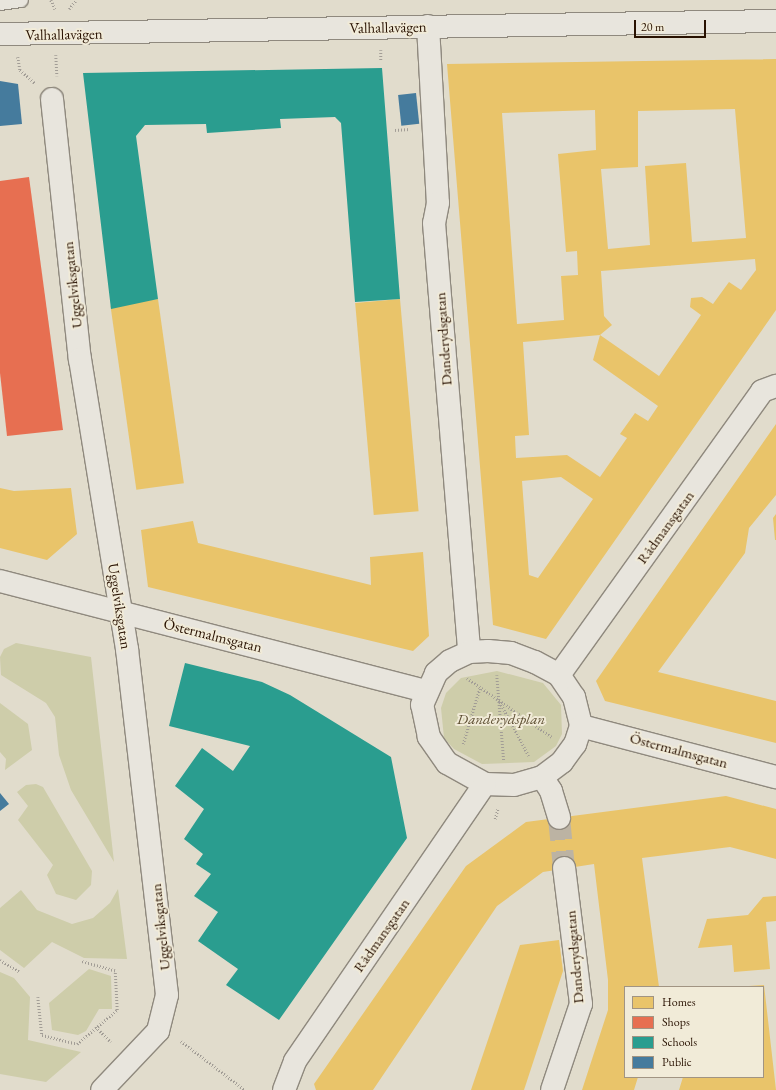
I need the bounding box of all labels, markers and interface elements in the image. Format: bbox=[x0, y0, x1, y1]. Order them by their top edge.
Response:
scale bar bbox=[636, 12, 708, 38]
street label: Valhallavägen bbox=[349, 17, 427, 37]
text: 20 m bbox=[641, 19, 664, 35]
street label: Valhallavägen bbox=[25, 24, 103, 44]
street label: Uggelviksgatan bbox=[59, 241, 85, 329]
street label: Danderydsgatan bbox=[431, 292, 455, 386]
street label: Rådmansgatan bbox=[632, 487, 698, 567]
street label: Uggelviksgatan bbox=[104, 562, 136, 650]
street label: Östermalmsgatan bbox=[162, 614, 264, 656]
park label: Danderydsplan bbox=[457, 710, 545, 728]
street label: Östermalmsgatan bbox=[628, 728, 730, 772]
street label: Uggelviksgatan bbox=[147, 883, 173, 971]
street label: Rådmansgatan bbox=[349, 895, 413, 975]
street label: Danderydsgatan bbox=[561, 910, 587, 1004]
legend bbox=[624, 986, 764, 1078]
text: Homes bbox=[662, 994, 696, 1010]
text: Shops bbox=[662, 1014, 690, 1030]
text: Schools bbox=[662, 1034, 697, 1050]
text: Public bbox=[662, 1054, 692, 1070]

